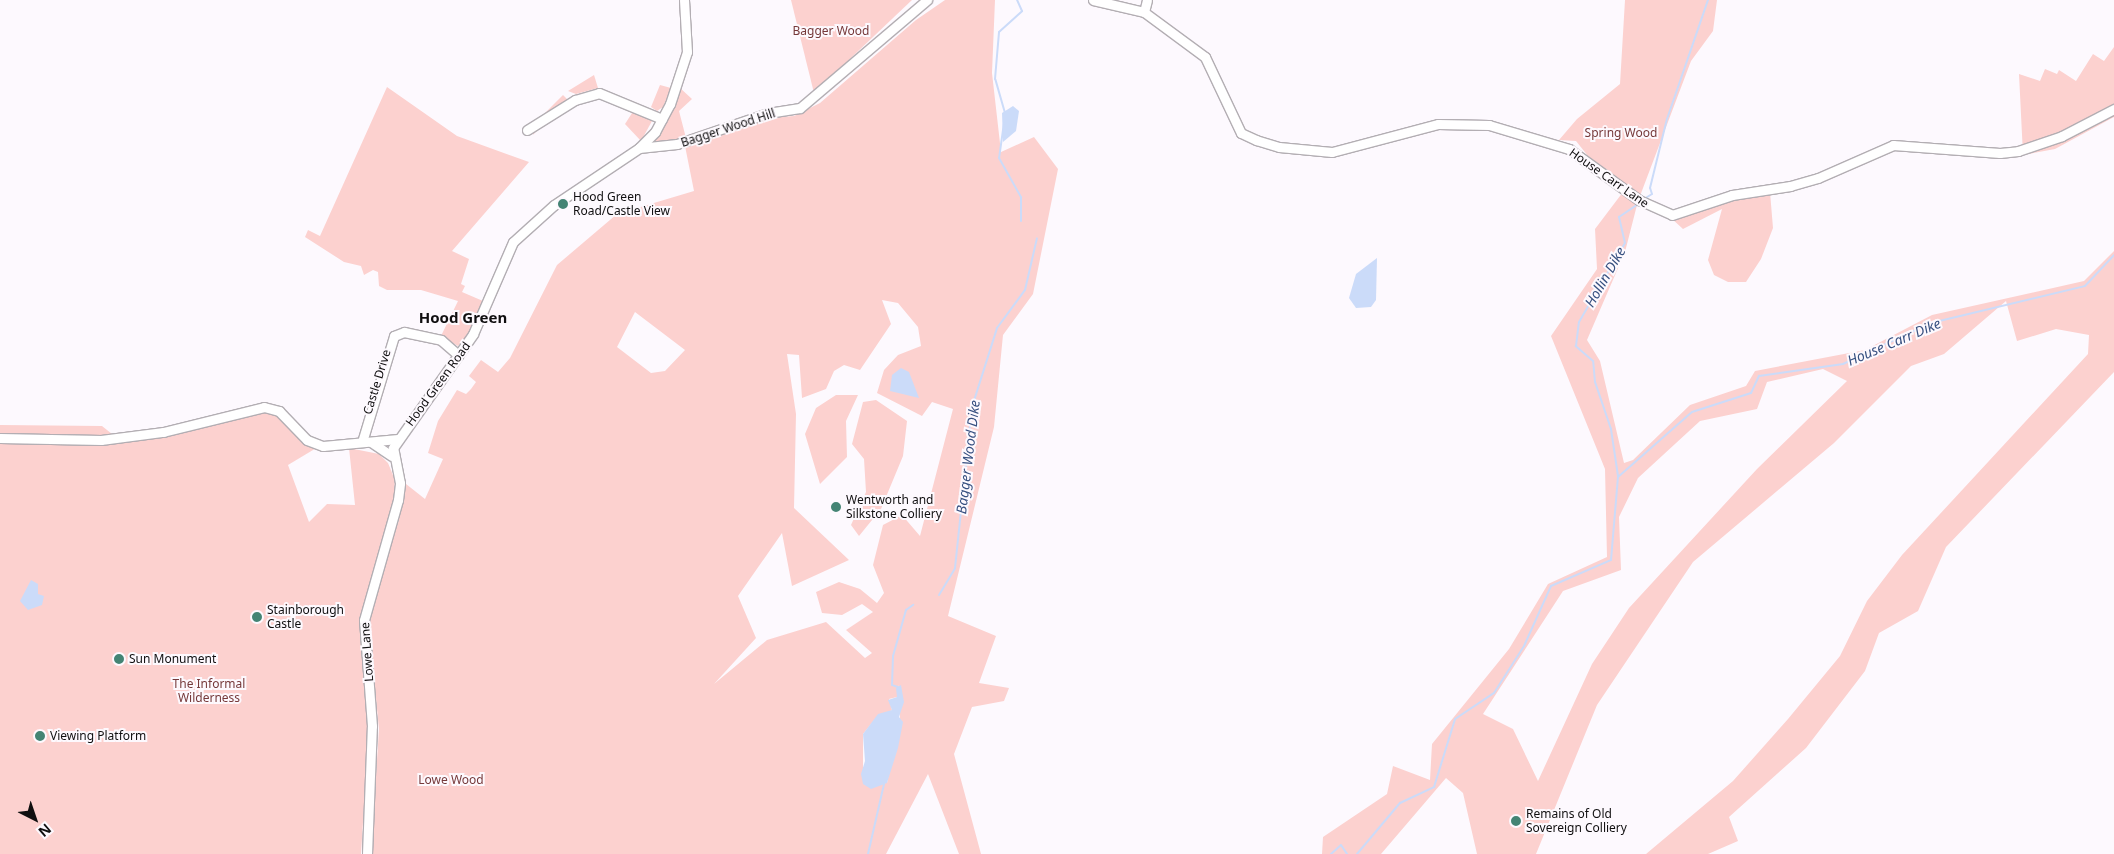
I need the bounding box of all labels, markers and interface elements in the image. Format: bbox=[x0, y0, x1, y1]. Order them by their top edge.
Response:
park label: Bagger Wood bbox=[793, 24, 869, 38]
street label: Bagger Wood Hill bbox=[679, 106, 777, 150]
park label: Spring Wood bbox=[1585, 126, 1657, 140]
street label: House Carr Lane bbox=[1566, 145, 1652, 211]
place label: Hood Green Road/Castle View bbox=[573, 190, 670, 218]
marker: Hood Green Road/Castle View bbox=[557, 198, 569, 210]
water label: Hollin Dike bbox=[1581, 244, 1629, 310]
district label: Hood Green bbox=[419, 309, 507, 327]
water label: House Carr Dike bbox=[1845, 315, 1943, 369]
street label: Hood Green Road bbox=[403, 339, 473, 429]
street label: Castle Drive bbox=[360, 348, 394, 416]
water label: Bagger Wood Dike bbox=[953, 399, 983, 515]
place label: Wentworth and Silkstone Colliery bbox=[846, 493, 942, 521]
marker: Wentworth and Silkstone Colliery bbox=[830, 501, 842, 513]
place label: Stainborough Castle bbox=[267, 603, 344, 631]
marker: Stainborough Castle bbox=[251, 611, 263, 623]
street label: Lowe Lane bbox=[358, 622, 376, 682]
place label: Sun Monument bbox=[129, 652, 216, 666]
marker: Sun Monument bbox=[113, 653, 125, 665]
park label: The Informal Wilderness bbox=[173, 677, 245, 705]
place label: Viewing Platform bbox=[50, 729, 146, 743]
marker: Viewing Platform bbox=[34, 730, 46, 742]
park label: Lowe Wood bbox=[418, 773, 484, 787]
north arrow bbox=[10, 794, 60, 844]
place label: Remains of Old Sovereign Colliery bbox=[1526, 807, 1627, 835]
marker: Remains of Old Sovereign Colliery bbox=[1510, 815, 1522, 827]
text: N bbox=[35, 820, 56, 842]

